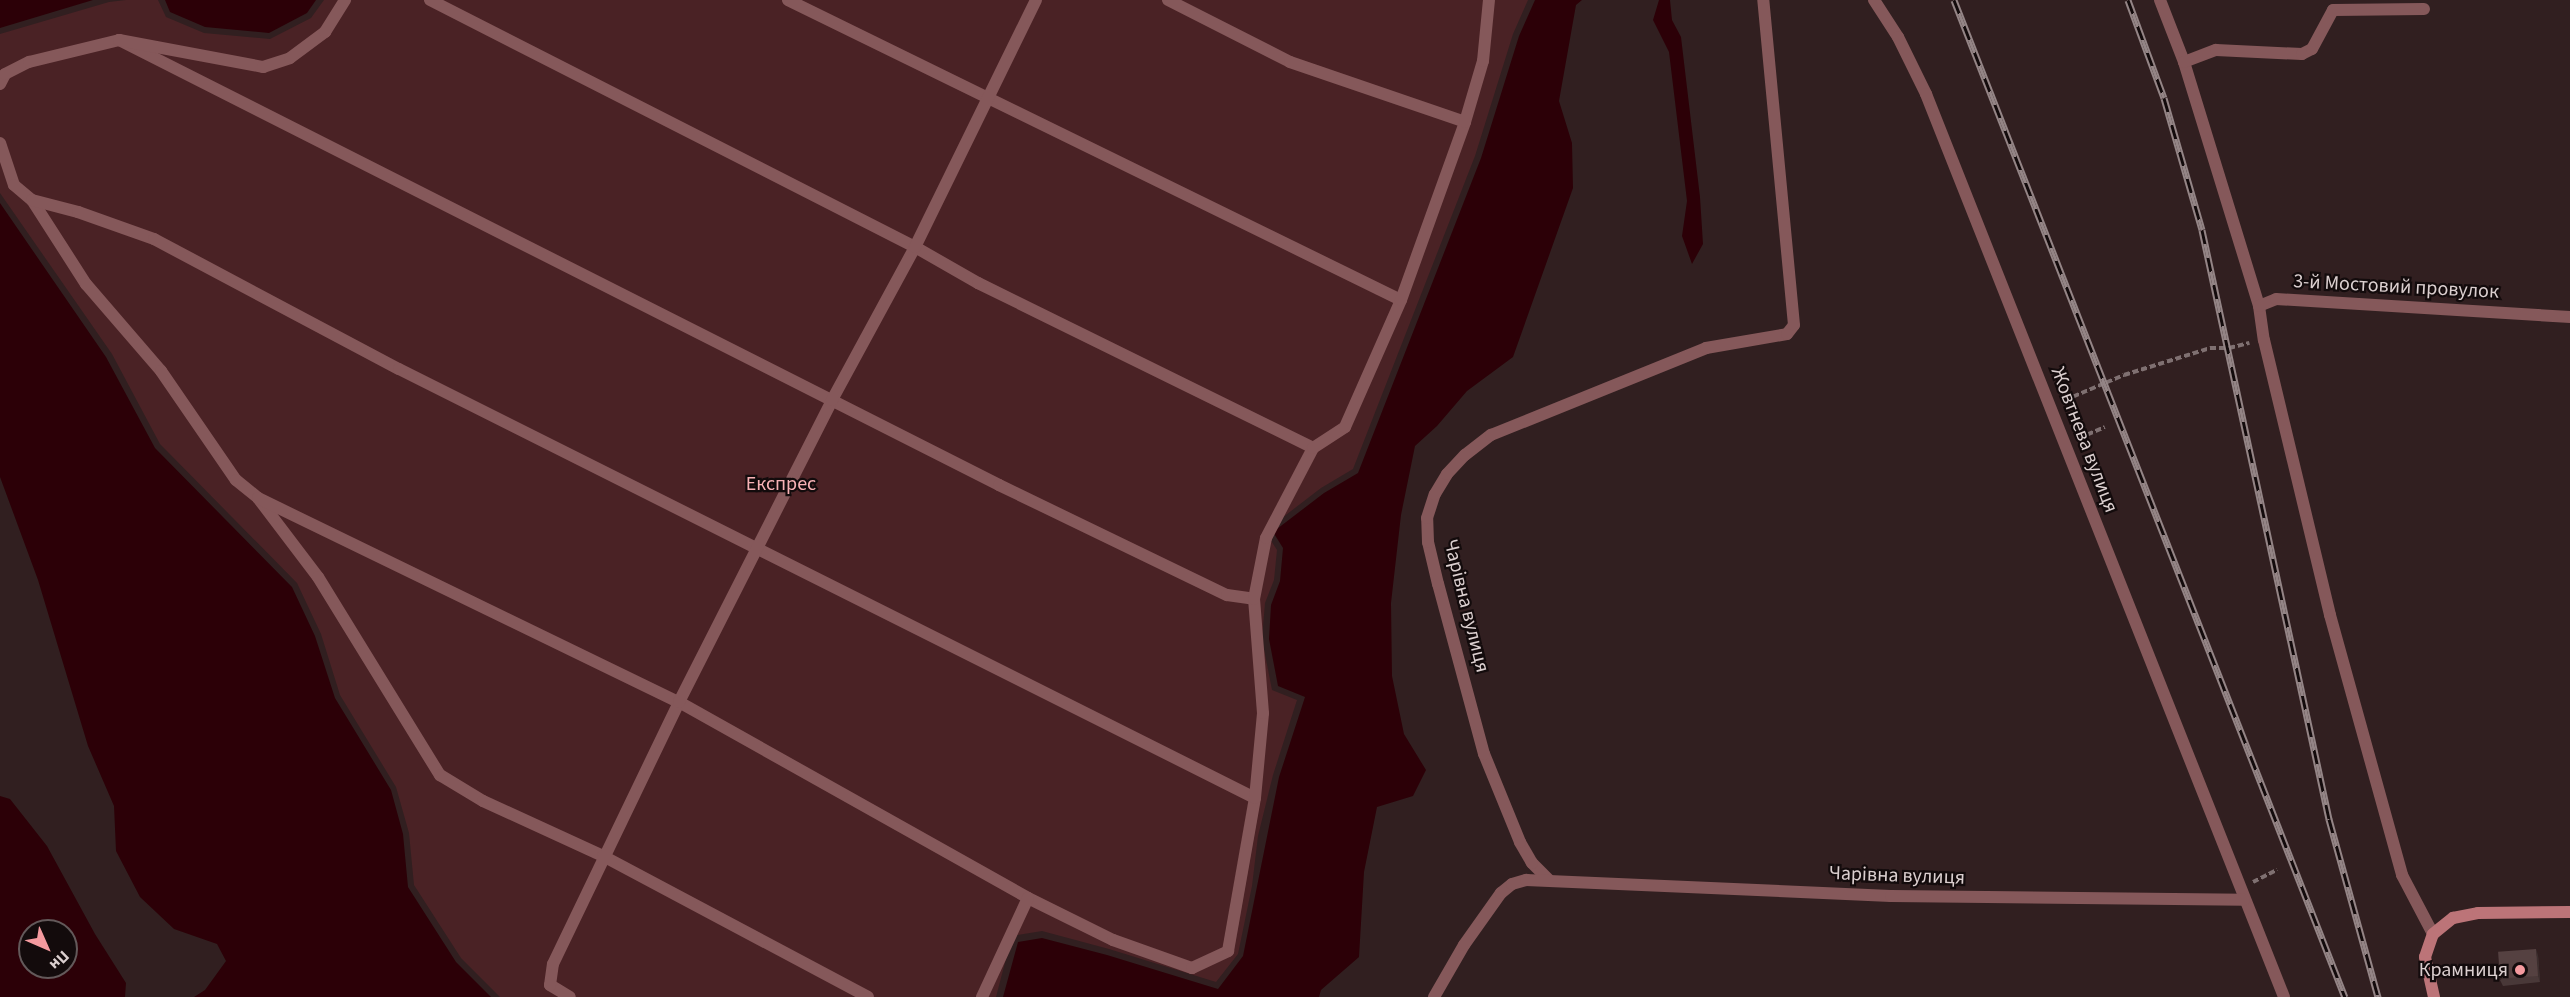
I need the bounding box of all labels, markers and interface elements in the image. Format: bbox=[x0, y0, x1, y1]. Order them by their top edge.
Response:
street label: 3-й Мостовий провулок bbox=[2293, 270, 2499, 304]
street label: Жовтнева вулиця bbox=[2045, 364, 2123, 516]
park label: Експрес bbox=[746, 472, 816, 496]
street label: Чарівна вулиця bbox=[1438, 537, 1494, 675]
street label: Чарівна вулиця bbox=[1829, 862, 1965, 890]
north arrow bbox=[18, 919, 78, 979]
text: Пн bbox=[44, 945, 74, 975]
place label: Крамниця bbox=[2419, 958, 2508, 982]
marker: Крамниця bbox=[2513, 963, 2527, 977]

